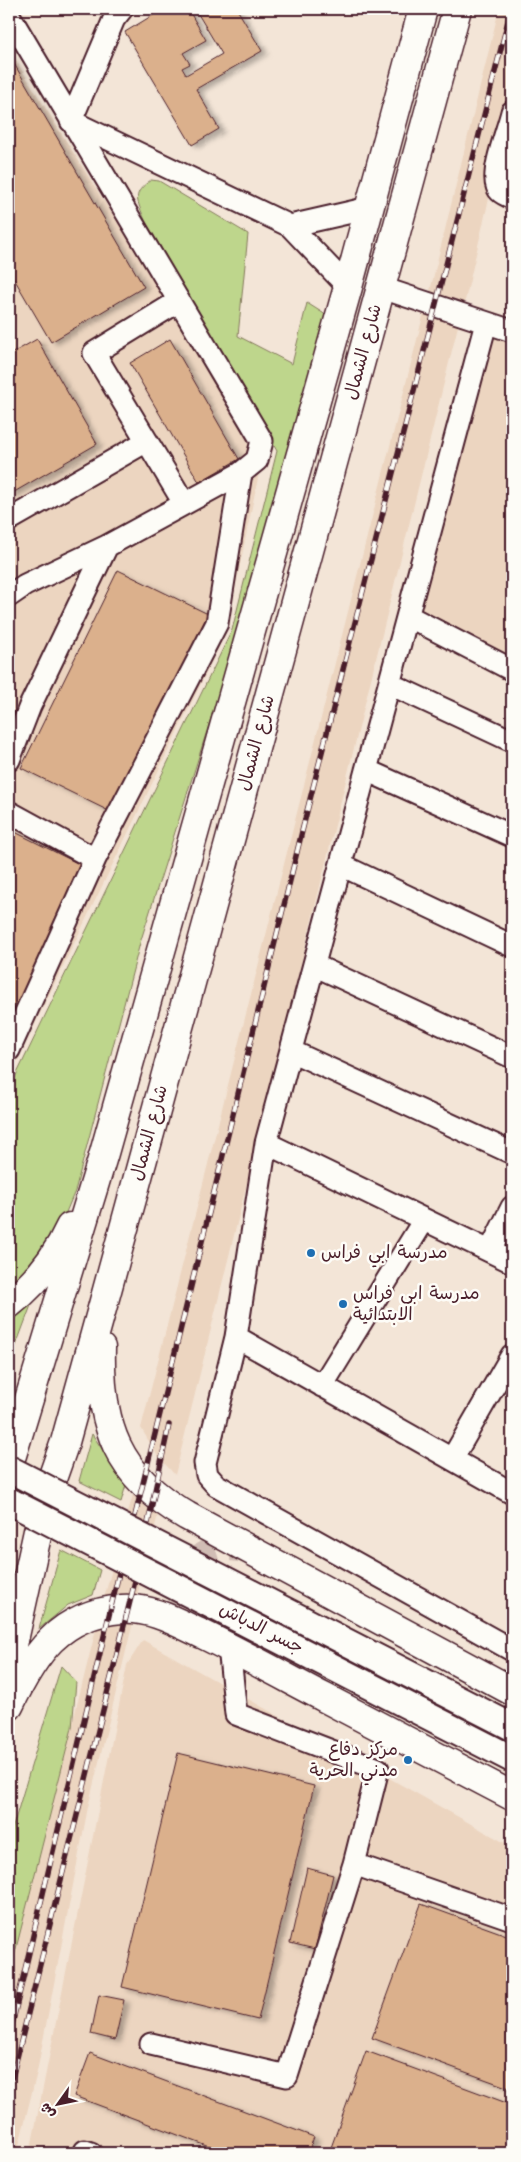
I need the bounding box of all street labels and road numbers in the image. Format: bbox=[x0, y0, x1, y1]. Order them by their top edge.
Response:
street label: شارع الشمال bbox=[337, 301, 391, 403]
street label: شارع الشمال bbox=[230, 692, 284, 794]
street label: شارع الشمال bbox=[123, 1082, 177, 1184]
street label: جسر الدباش bbox=[214, 1595, 308, 1663]

